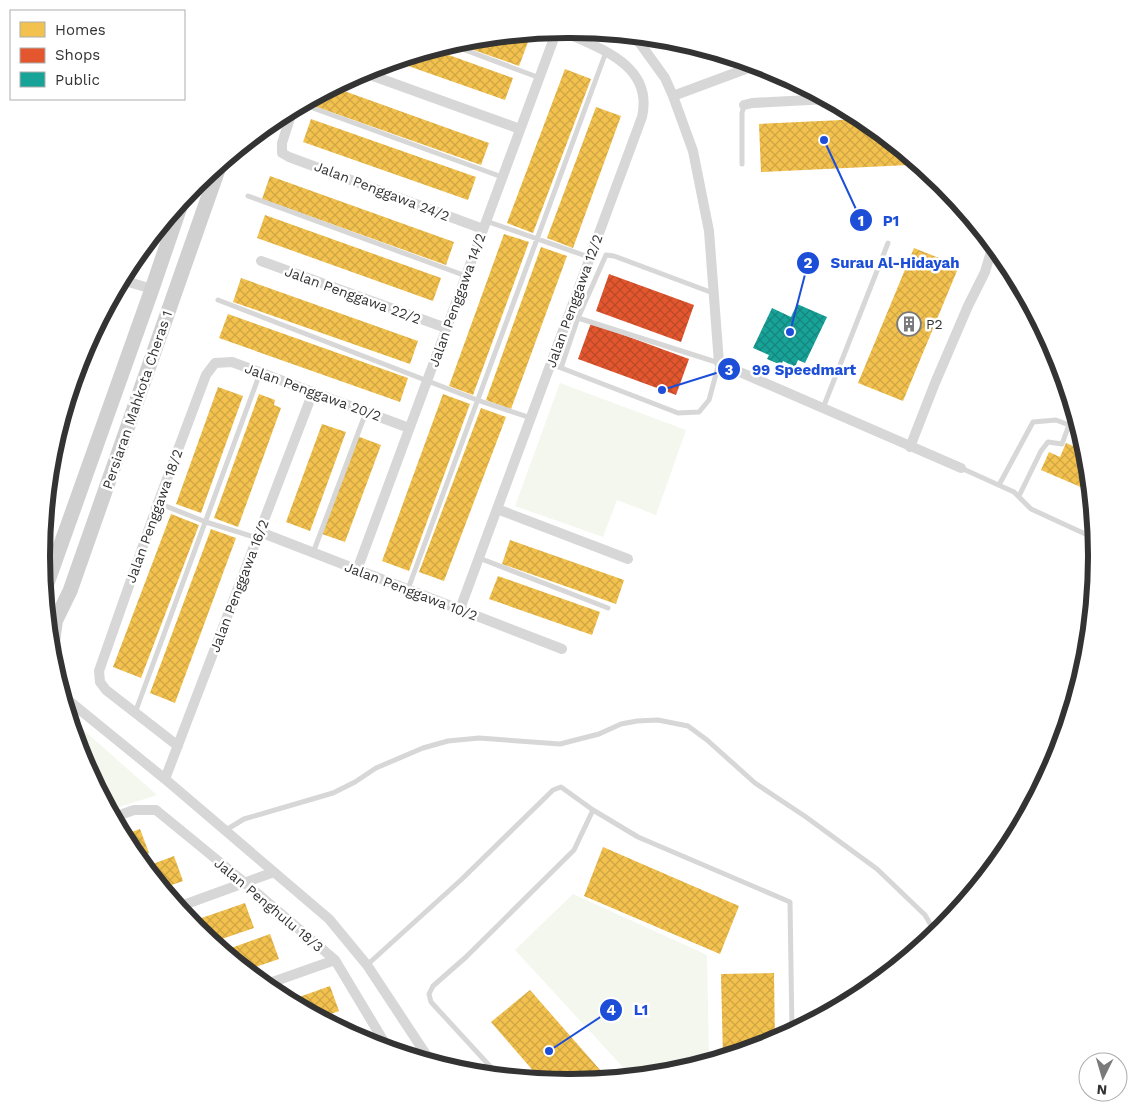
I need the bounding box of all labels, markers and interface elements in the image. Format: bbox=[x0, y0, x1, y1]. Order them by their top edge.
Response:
legend bbox=[10, 10, 185, 100]
text: Homes bbox=[55, 21, 106, 39]
text: Shops bbox=[55, 46, 100, 64]
text: Public bbox=[55, 71, 100, 89]
street label: Jalan Penggawa 24/2 bbox=[312, 158, 452, 224]
callout: P1 bbox=[848, 205, 910, 235]
text: 1 bbox=[858, 212, 864, 230]
text: P1 bbox=[883, 212, 899, 230]
street label: Jalan Penggawa 14/2 bbox=[425, 231, 489, 369]
street label: Jalan Penggawa 12/2 bbox=[542, 232, 606, 370]
callout: Surau Al-Hidayah bbox=[795, 248, 970, 278]
text: 2 bbox=[804, 254, 813, 272]
text: Surau Al-Hidayah bbox=[831, 254, 959, 272]
street label: Jalan Penggawa 22/2 bbox=[283, 263, 423, 327]
street label: Persiaran Mahkota Cheras 1 bbox=[99, 309, 175, 491]
building icon: P2 bbox=[896, 311, 922, 337]
place label: P2 bbox=[926, 316, 943, 332]
callout: 99 Speedmart bbox=[717, 354, 866, 384]
street label: Jalan Penggawa 20/2 bbox=[243, 360, 383, 424]
text: 3 bbox=[725, 361, 734, 379]
text: 99 Speedmart bbox=[752, 361, 857, 379]
street label: Jalan Penggawa 18/2 bbox=[122, 447, 186, 585]
street label: Jalan Penggawa 16/2 bbox=[206, 517, 272, 655]
street label: Jalan Penggawa 10/2 bbox=[342, 558, 480, 624]
street label: Jalan Penghulu 18/3 bbox=[211, 855, 327, 955]
callout: L1 bbox=[599, 995, 658, 1025]
text: 4 bbox=[606, 1001, 616, 1019]
text: L1 bbox=[634, 1001, 648, 1019]
north arrow bbox=[1078, 1052, 1128, 1102]
text: N bbox=[1096, 1082, 1108, 1098]

